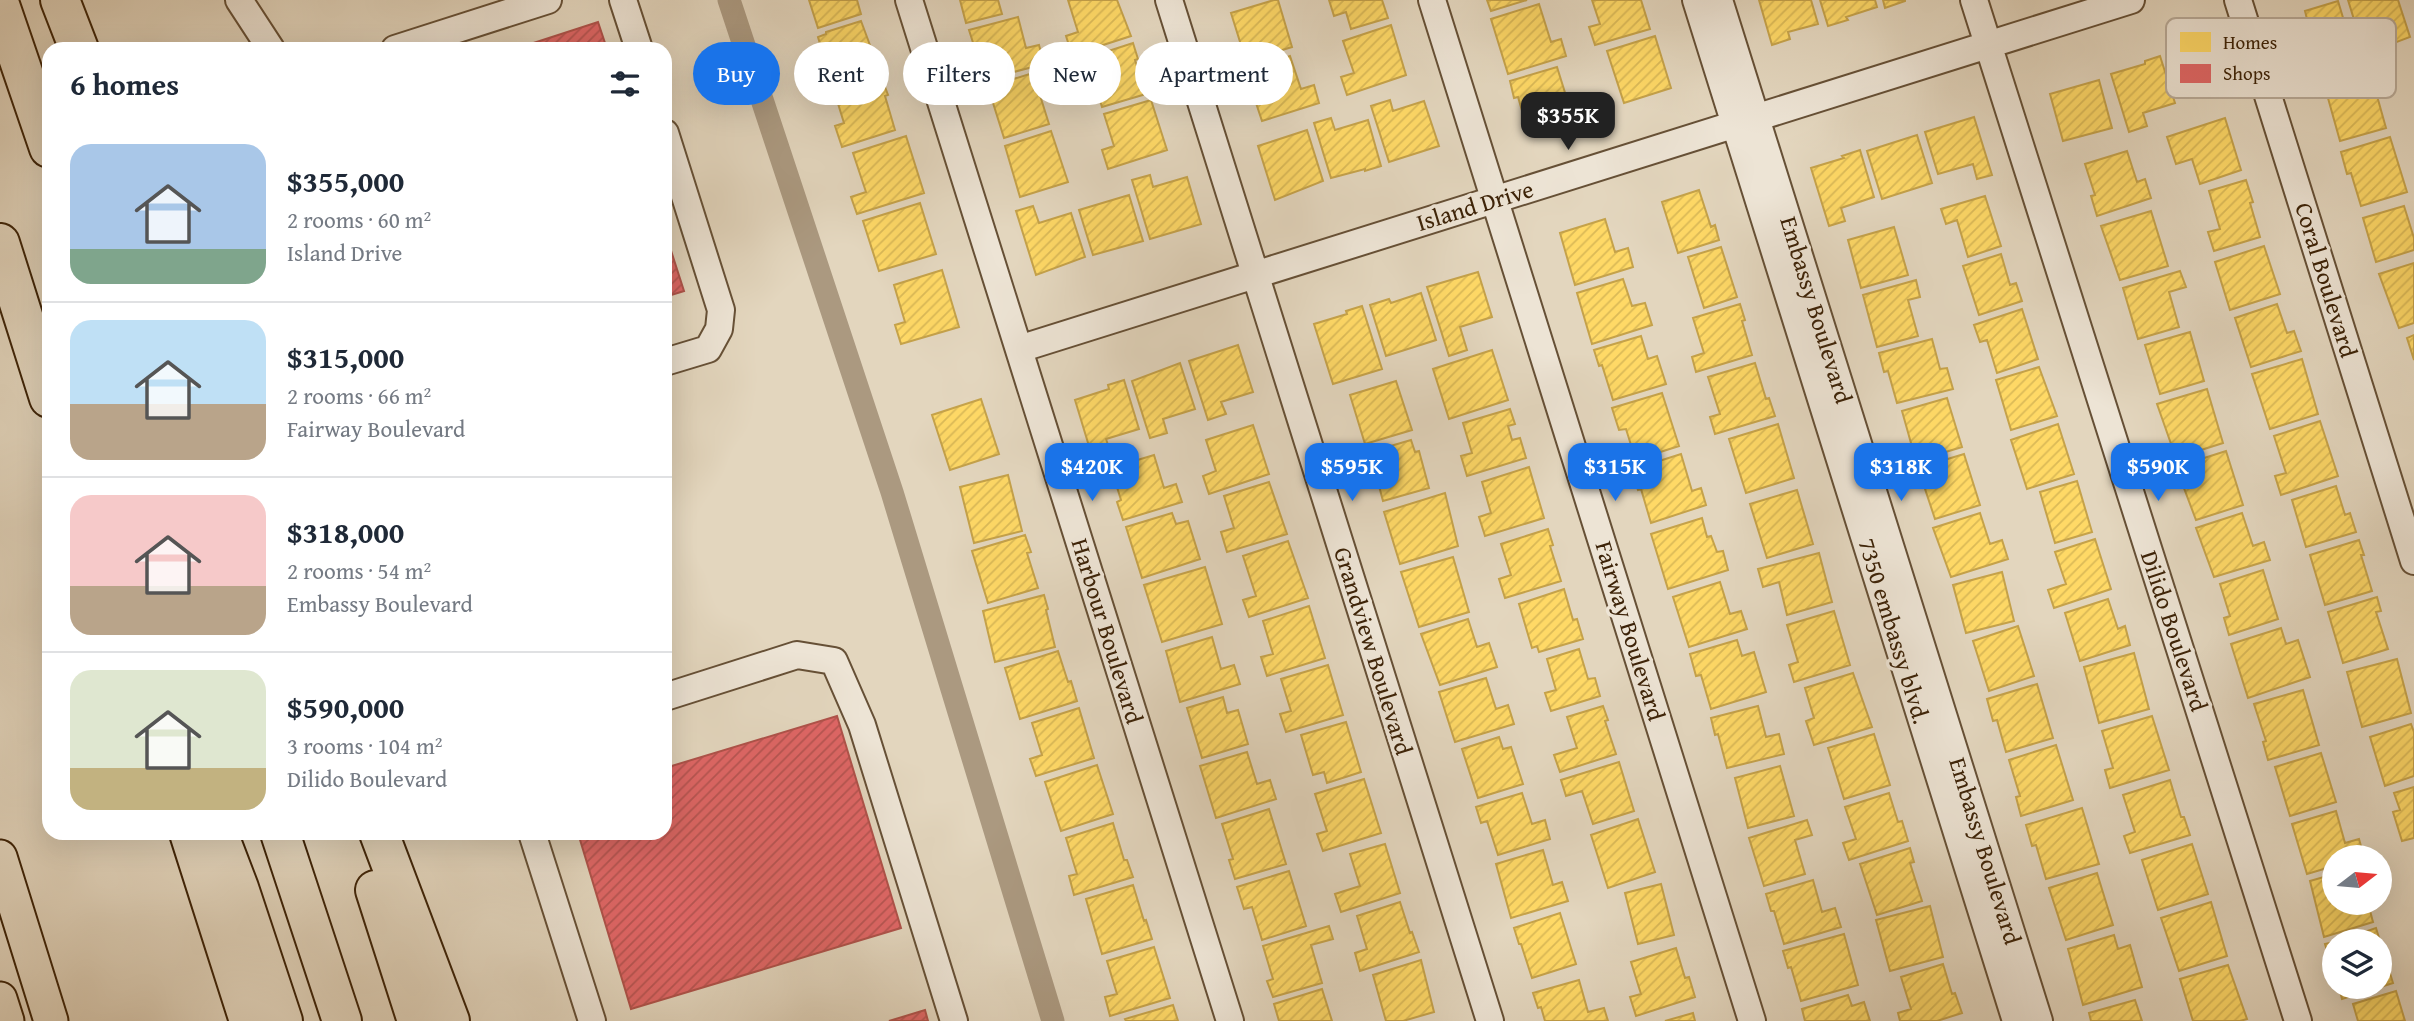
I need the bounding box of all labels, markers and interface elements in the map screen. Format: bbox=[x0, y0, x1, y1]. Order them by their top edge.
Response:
legend bbox=[2166, 18, 2396, 98]
text: Homes bbox=[2223, 28, 2277, 56]
chip: Buy bbox=[693, 42, 780, 105]
chip: Rent bbox=[794, 42, 889, 105]
chip: Filters bbox=[903, 42, 1015, 105]
chip: New bbox=[1029, 42, 1121, 105]
chip: Apartment bbox=[1135, 42, 1293, 105]
text: Shops bbox=[2223, 59, 2270, 87]
text: 6 homes bbox=[70, 62, 179, 106]
icon: filters bbox=[606, 65, 644, 103]
pin: $355K bbox=[1519, 92, 1617, 152]
text: $355K bbox=[1537, 98, 1599, 131]
text: $355,000 bbox=[287, 159, 404, 203]
street label: Island Drive bbox=[1412, 171, 1538, 240]
icon: home bbox=[126, 172, 210, 256]
street label: Coral Boulevard bbox=[2286, 198, 2367, 362]
text: 2 rooms · 60 m² bbox=[287, 203, 431, 236]
street label: Embassy Boulevard bbox=[1771, 212, 1862, 408]
text: Island Drive bbox=[287, 236, 402, 269]
text: $315,000 bbox=[287, 335, 404, 379]
icon: home bbox=[126, 348, 210, 432]
text: 2 rooms · 66 m² bbox=[287, 379, 431, 412]
text: Fairway Boulevard bbox=[287, 412, 465, 445]
pin: $420K bbox=[1043, 444, 1141, 503]
pin: $595K bbox=[1303, 444, 1401, 503]
pin: $315K bbox=[1566, 444, 1664, 503]
pin: $318K bbox=[1852, 444, 1950, 503]
pin: $590K bbox=[2109, 444, 2207, 503]
text: $420K bbox=[1061, 449, 1123, 482]
text: $595K bbox=[1321, 449, 1383, 482]
text: $315K bbox=[1584, 449, 1646, 482]
text: $318K bbox=[1870, 449, 1932, 482]
text: $590K bbox=[2127, 449, 2189, 482]
text: $318,000 bbox=[287, 510, 404, 554]
icon: home bbox=[126, 523, 210, 607]
street label: Harbour Boulevard bbox=[1063, 534, 1152, 728]
street label: 7350 embassy blvd. bbox=[1850, 534, 1939, 728]
street label: Fairway Boulevard bbox=[1587, 537, 1674, 725]
street label: Grandview Boulevard bbox=[1325, 543, 1422, 759]
street label: Dilido Boulevard bbox=[2132, 546, 2217, 716]
text: 2 rooms · 54 m² bbox=[287, 554, 431, 587]
text: Embassy Boulevard bbox=[287, 587, 473, 620]
text: $590,000 bbox=[287, 685, 404, 729]
icon: home bbox=[126, 698, 210, 782]
text: 3 rooms · 104 m² bbox=[287, 729, 442, 762]
street label: Embassy Boulevard bbox=[1940, 753, 2031, 949]
text: Dilido Boulevard bbox=[287, 762, 447, 795]
north arrow bbox=[2322, 845, 2392, 915]
map controls bbox=[2322, 845, 2392, 999]
button: layers bbox=[2322, 929, 2392, 999]

